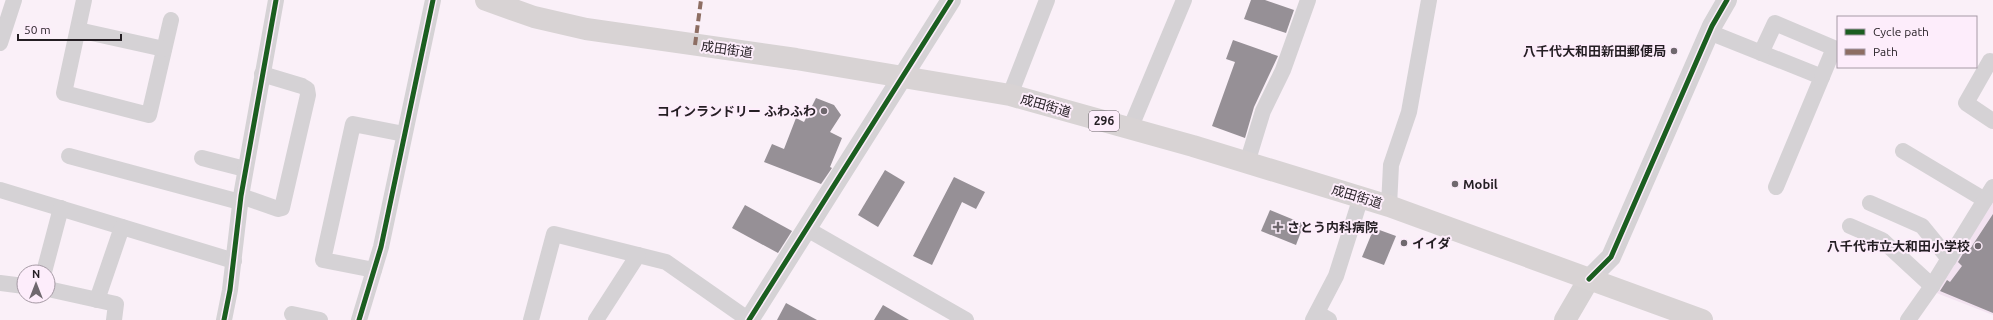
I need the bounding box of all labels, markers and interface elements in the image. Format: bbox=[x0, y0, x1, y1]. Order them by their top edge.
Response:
scale bar bbox=[18, 16, 121, 42]
legend bbox=[1837, 16, 1977, 68]
text: 50 m bbox=[24, 23, 51, 36]
text: Cycle path bbox=[1873, 25, 1929, 38]
street label: 成田街道 bbox=[700, 38, 754, 60]
place label: 八千代大和田新田郵便局 bbox=[1523, 44, 1666, 58]
text: Path bbox=[1873, 45, 1898, 58]
marker: 八千代大和田新田郵便局 bbox=[1669, 46, 1679, 56]
street label: 成田街道 bbox=[1019, 91, 1073, 119]
place label: コインランドリー ふわふわ bbox=[657, 104, 816, 118]
marker: コインランドリー ふわふわ bbox=[819, 106, 829, 116]
road number: 296 bbox=[1089, 111, 1119, 131]
place label: Mobil bbox=[1463, 177, 1498, 191]
marker: Mobil bbox=[1450, 179, 1460, 189]
street label: 成田街道 bbox=[1330, 182, 1384, 210]
place label: さとう内科病院 bbox=[1287, 220, 1378, 234]
marker: さとう内科病院 bbox=[1272, 221, 1284, 233]
place label: イイダ bbox=[1412, 236, 1450, 250]
marker: イイダ bbox=[1399, 238, 1409, 248]
place label: 八千代市立大和田小学校 bbox=[1827, 239, 1970, 253]
marker: 八千代市立大和田小学校 bbox=[1973, 241, 1983, 251]
north arrow bbox=[16, 264, 56, 304]
text: N bbox=[32, 268, 40, 280]

